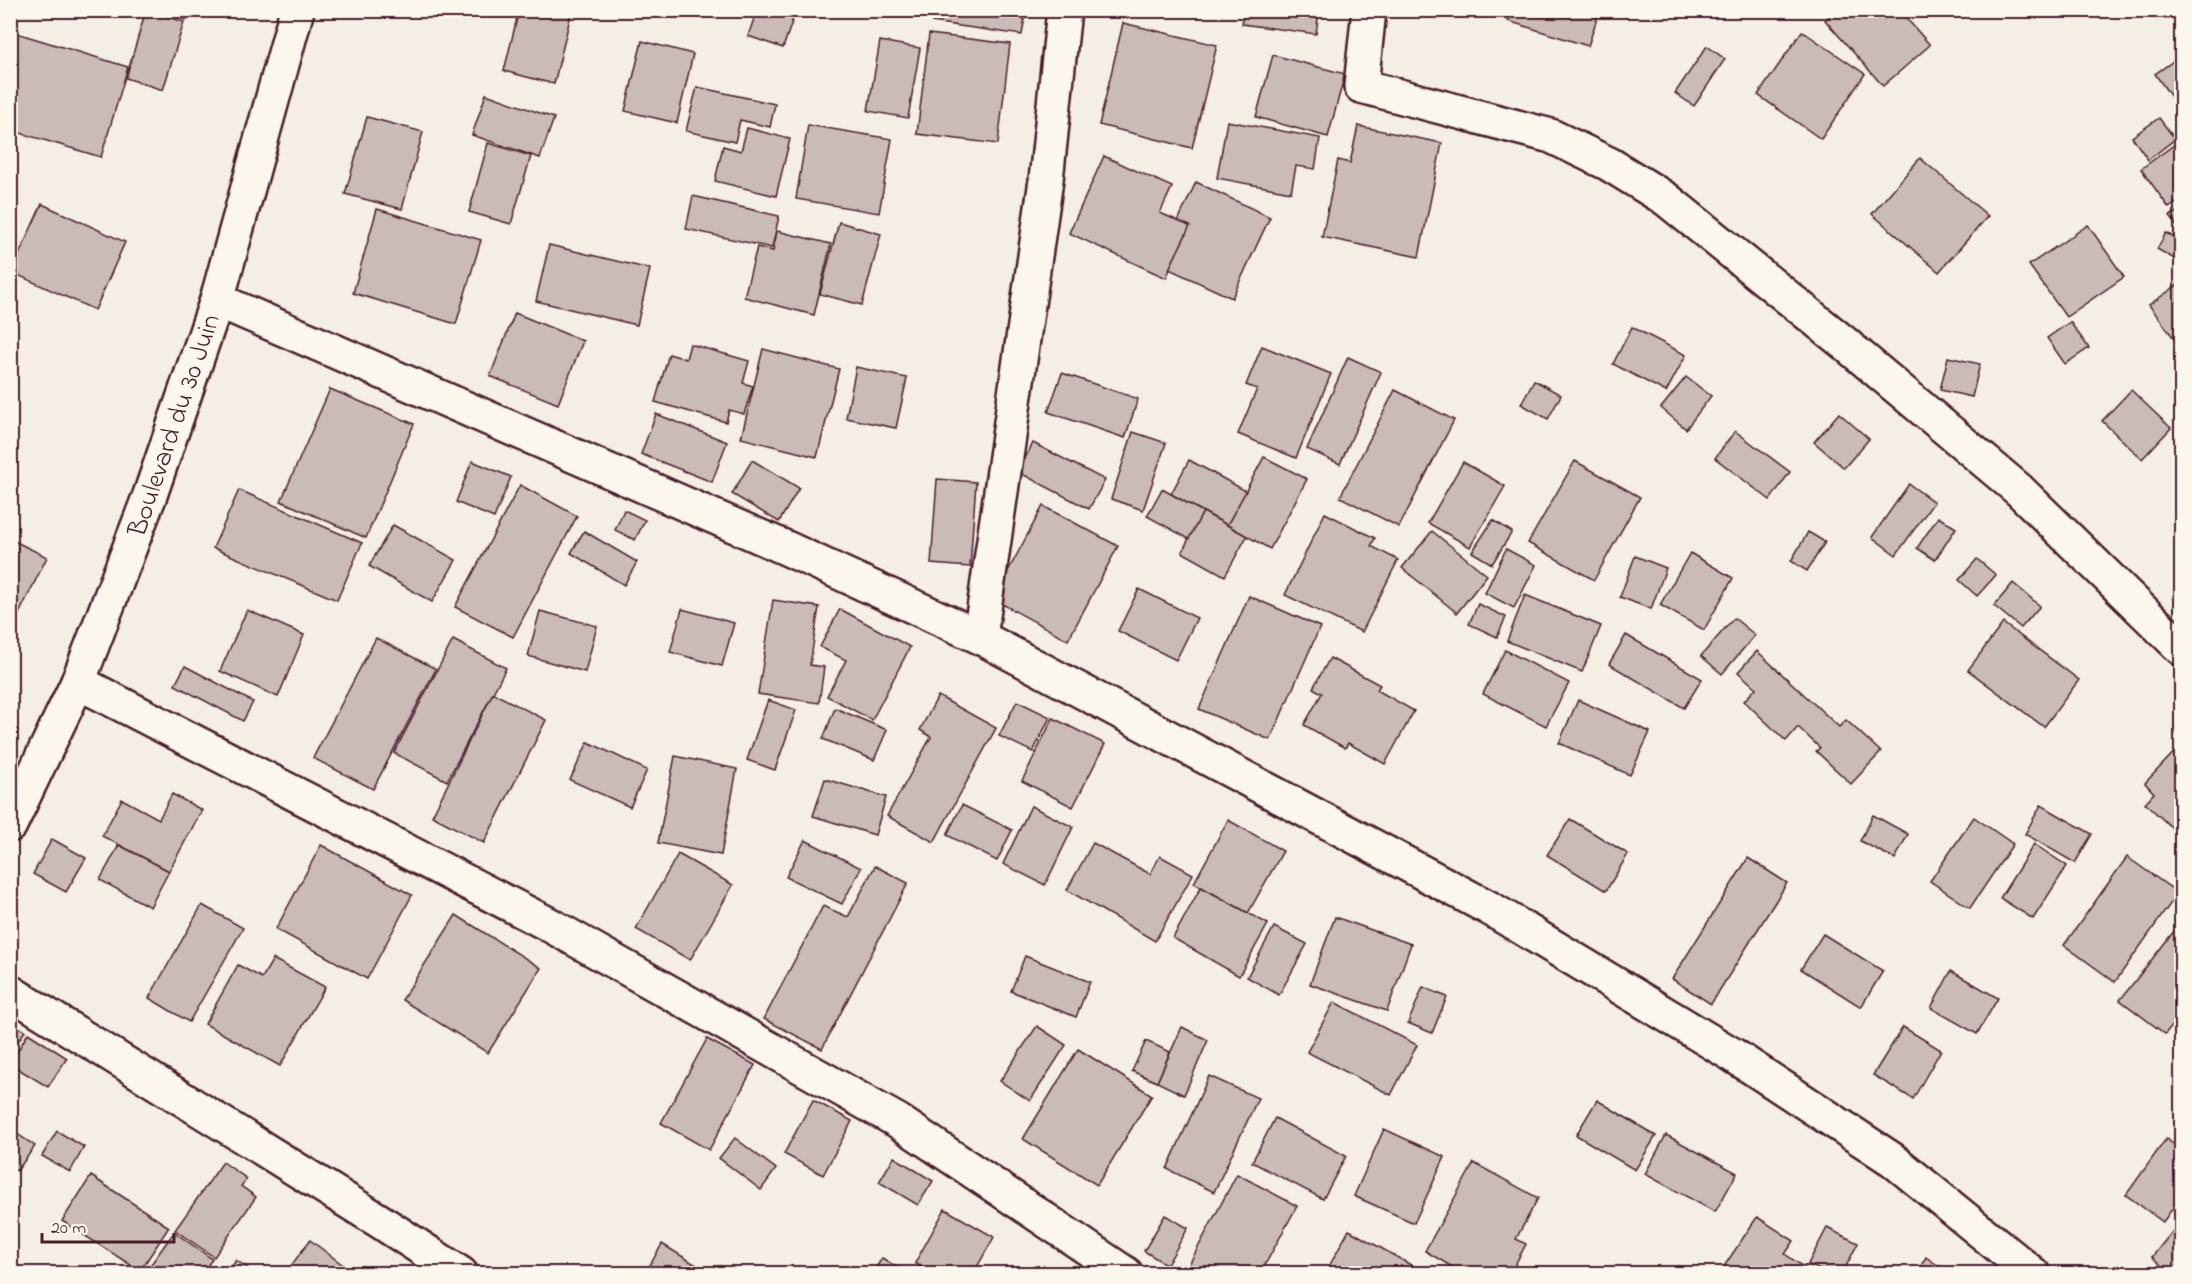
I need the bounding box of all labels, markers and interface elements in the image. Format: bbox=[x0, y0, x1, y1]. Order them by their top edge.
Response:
street label: Boulevard du 30 Juin bbox=[119, 309, 232, 543]
scale bar bbox=[42, 1206, 174, 1244]
text: 20 m bbox=[51, 1216, 86, 1242]

